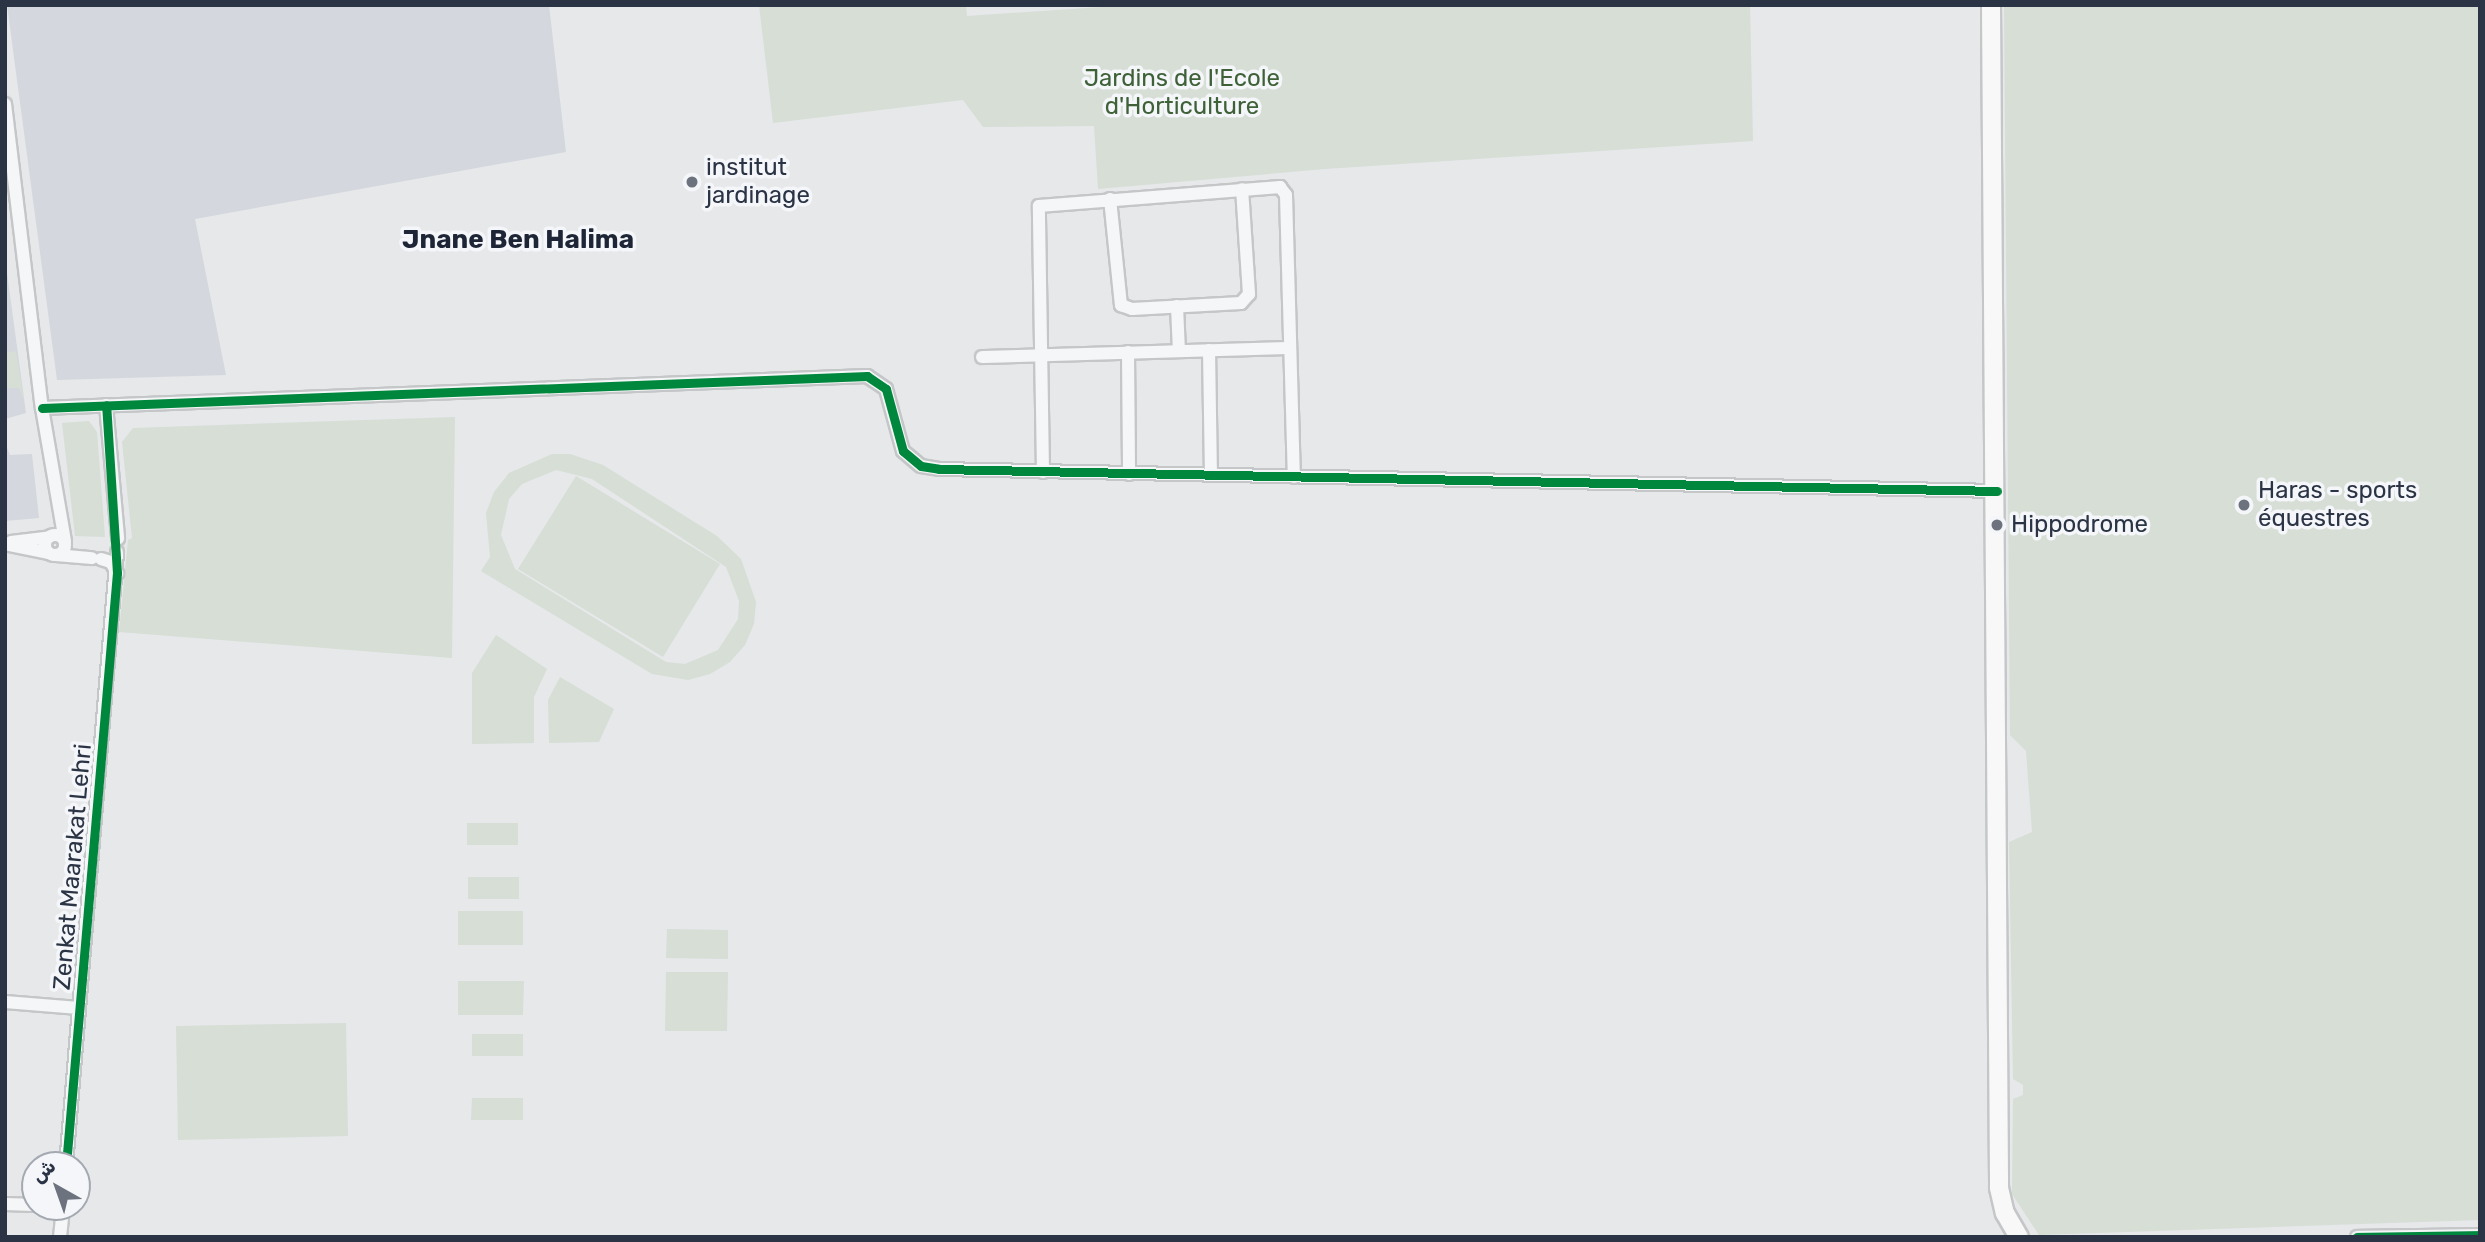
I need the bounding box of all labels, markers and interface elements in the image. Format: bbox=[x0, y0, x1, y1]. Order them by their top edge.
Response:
park label: Jardins de I'Ecole d'Horticulture bbox=[1084, 65, 1280, 121]
place label: institut jardinage bbox=[706, 154, 810, 210]
marker: institut jardinage bbox=[684, 174, 700, 190]
district label: Jnane Ben Halima bbox=[402, 224, 634, 256]
place label: Haras - sports équestres bbox=[2258, 477, 2417, 533]
marker: Haras - sports équestres bbox=[2236, 497, 2252, 513]
place label: Hippodrome bbox=[2011, 511, 2148, 539]
marker: Hippodrome bbox=[1989, 517, 2005, 533]
street label: Zenkat Maarakat Lehri bbox=[48, 743, 98, 991]
north arrow bbox=[21, 1151, 91, 1221]
text: ش bbox=[27, 1155, 60, 1188]

